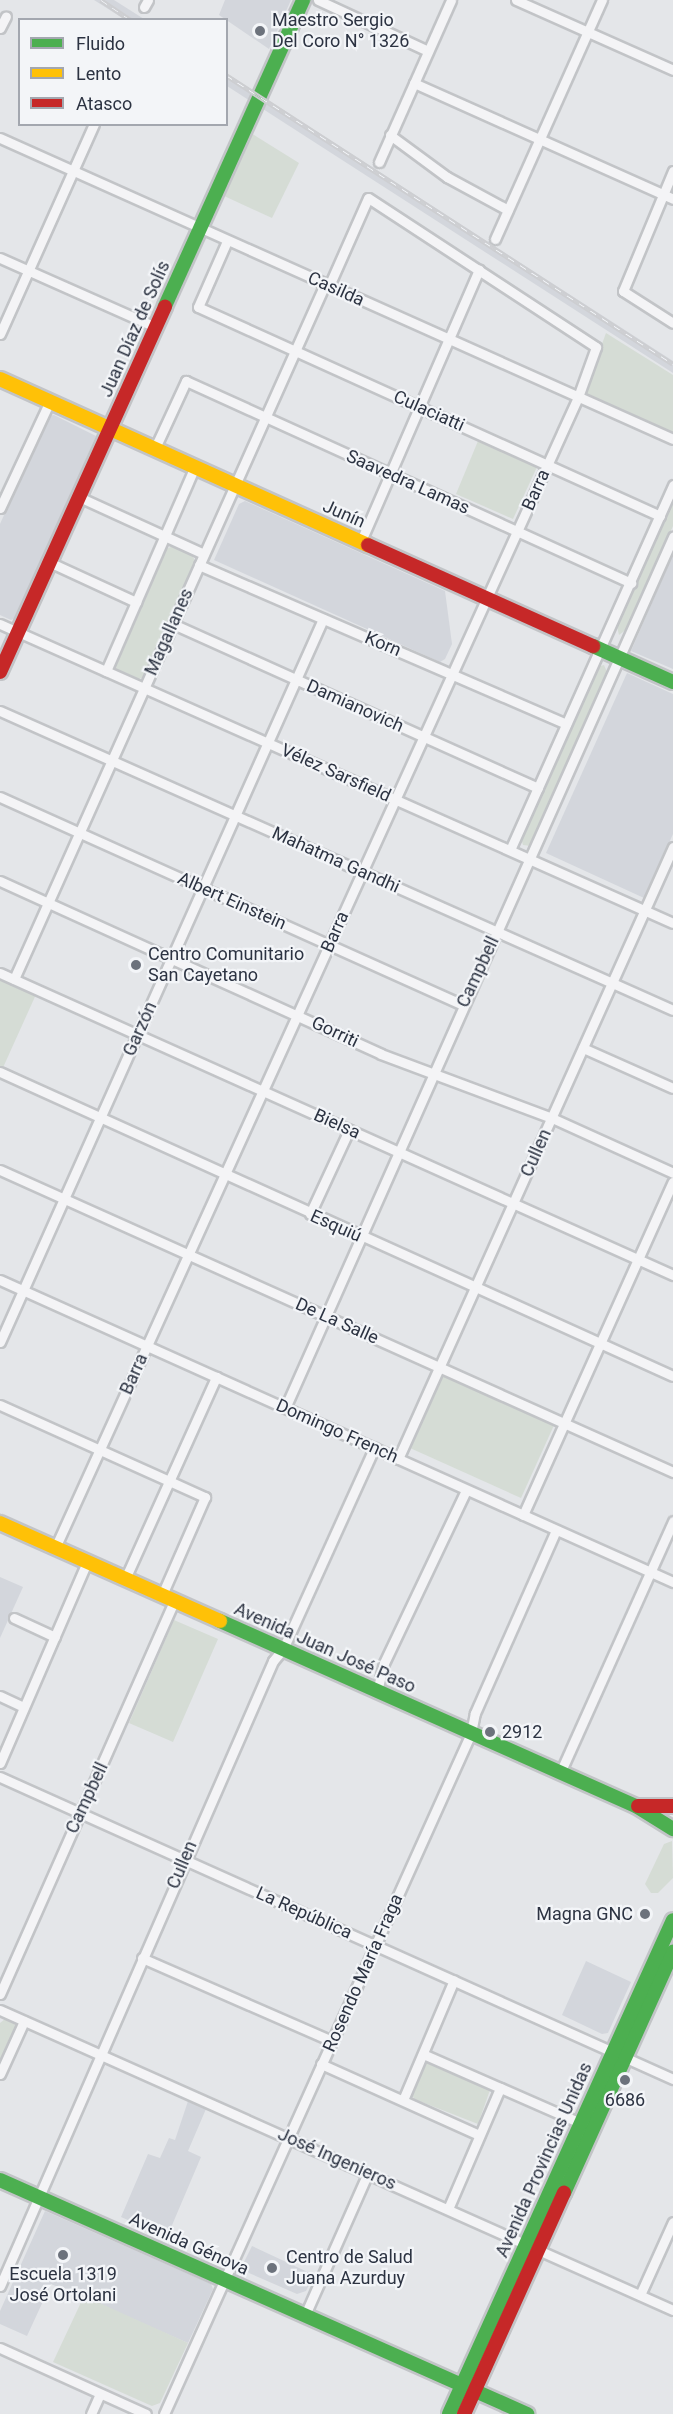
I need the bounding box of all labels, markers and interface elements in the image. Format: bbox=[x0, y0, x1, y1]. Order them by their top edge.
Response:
place label: Maestro Sergio Del Coro N° 1326 bbox=[272, 10, 409, 52]
legend bbox=[18, 18, 228, 126]
marker: Maestro Sergio Del Coro N° 1326 bbox=[253, 24, 267, 38]
text: Fluido bbox=[76, 33, 125, 54]
text: Lento bbox=[76, 63, 121, 84]
text: Atasco bbox=[76, 93, 132, 114]
street label: Juan Díaz de Solís bbox=[95, 258, 175, 400]
street label: Casilda bbox=[304, 267, 368, 311]
street label: Culaciatti bbox=[390, 386, 468, 436]
street label: Saavedra Lamas bbox=[343, 445, 473, 519]
street label: Barra bbox=[517, 466, 555, 514]
street label: Junín bbox=[319, 495, 369, 533]
street label: Magallanes bbox=[140, 585, 198, 679]
street label: Korn bbox=[362, 627, 404, 661]
street label: Damianovich bbox=[303, 675, 407, 737]
street label: Vélez Sarsfield bbox=[278, 739, 394, 807]
street label: Mahatma Gandhi bbox=[269, 822, 403, 898]
street label: Albert Einstein bbox=[175, 867, 289, 935]
street label: Barra bbox=[316, 908, 354, 956]
street label: Campbell bbox=[452, 933, 504, 1011]
place label: Centro Comunitario San Cayetano bbox=[148, 944, 304, 986]
marker: Centro Comunitario San Cayetano bbox=[129, 958, 143, 972]
street label: Garzón bbox=[119, 999, 161, 1059]
street label: Gorriti bbox=[308, 1012, 362, 1052]
street label: Bielsa bbox=[310, 1104, 364, 1144]
street label: Cullen bbox=[516, 1126, 556, 1180]
street label: Esquiú bbox=[307, 1205, 365, 1247]
street label: De La Salle bbox=[292, 1293, 382, 1349]
street label: Barra bbox=[115, 1350, 153, 1398]
street label: Domingo French bbox=[273, 1394, 401, 1468]
street label: Avenida Juan José Paso bbox=[231, 1598, 419, 1698]
place label: 2912 bbox=[502, 1721, 542, 1743]
marker: 2912 bbox=[483, 1725, 497, 1739]
street label: Campbell bbox=[61, 1759, 113, 1837]
street label: Cullen bbox=[162, 1838, 202, 1892]
street label: La República bbox=[253, 1882, 355, 1944]
street label: Rosendo María Fraga bbox=[318, 1891, 408, 2055]
place label: Magna GNC bbox=[536, 1903, 633, 1925]
marker: Magna GNC bbox=[638, 1907, 652, 1921]
street label: Avenida Provincias Unidas bbox=[491, 2059, 597, 2261]
marker: 6686 bbox=[618, 2073, 632, 2087]
place label: 6686 bbox=[605, 2089, 645, 2111]
street label: José Ingenieros bbox=[274, 2123, 400, 2195]
street label: Avenida Génova bbox=[126, 2208, 252, 2280]
place label: Centro de Salud Juana Azurduy bbox=[286, 2247, 413, 2290]
marker: Escuela 1319 José Ortolani bbox=[56, 2248, 70, 2262]
marker: Centro de Salud Juana Azurduy bbox=[263, 2259, 281, 2277]
place label: Escuela 1319 José Ortolani bbox=[9, 2264, 117, 2306]

